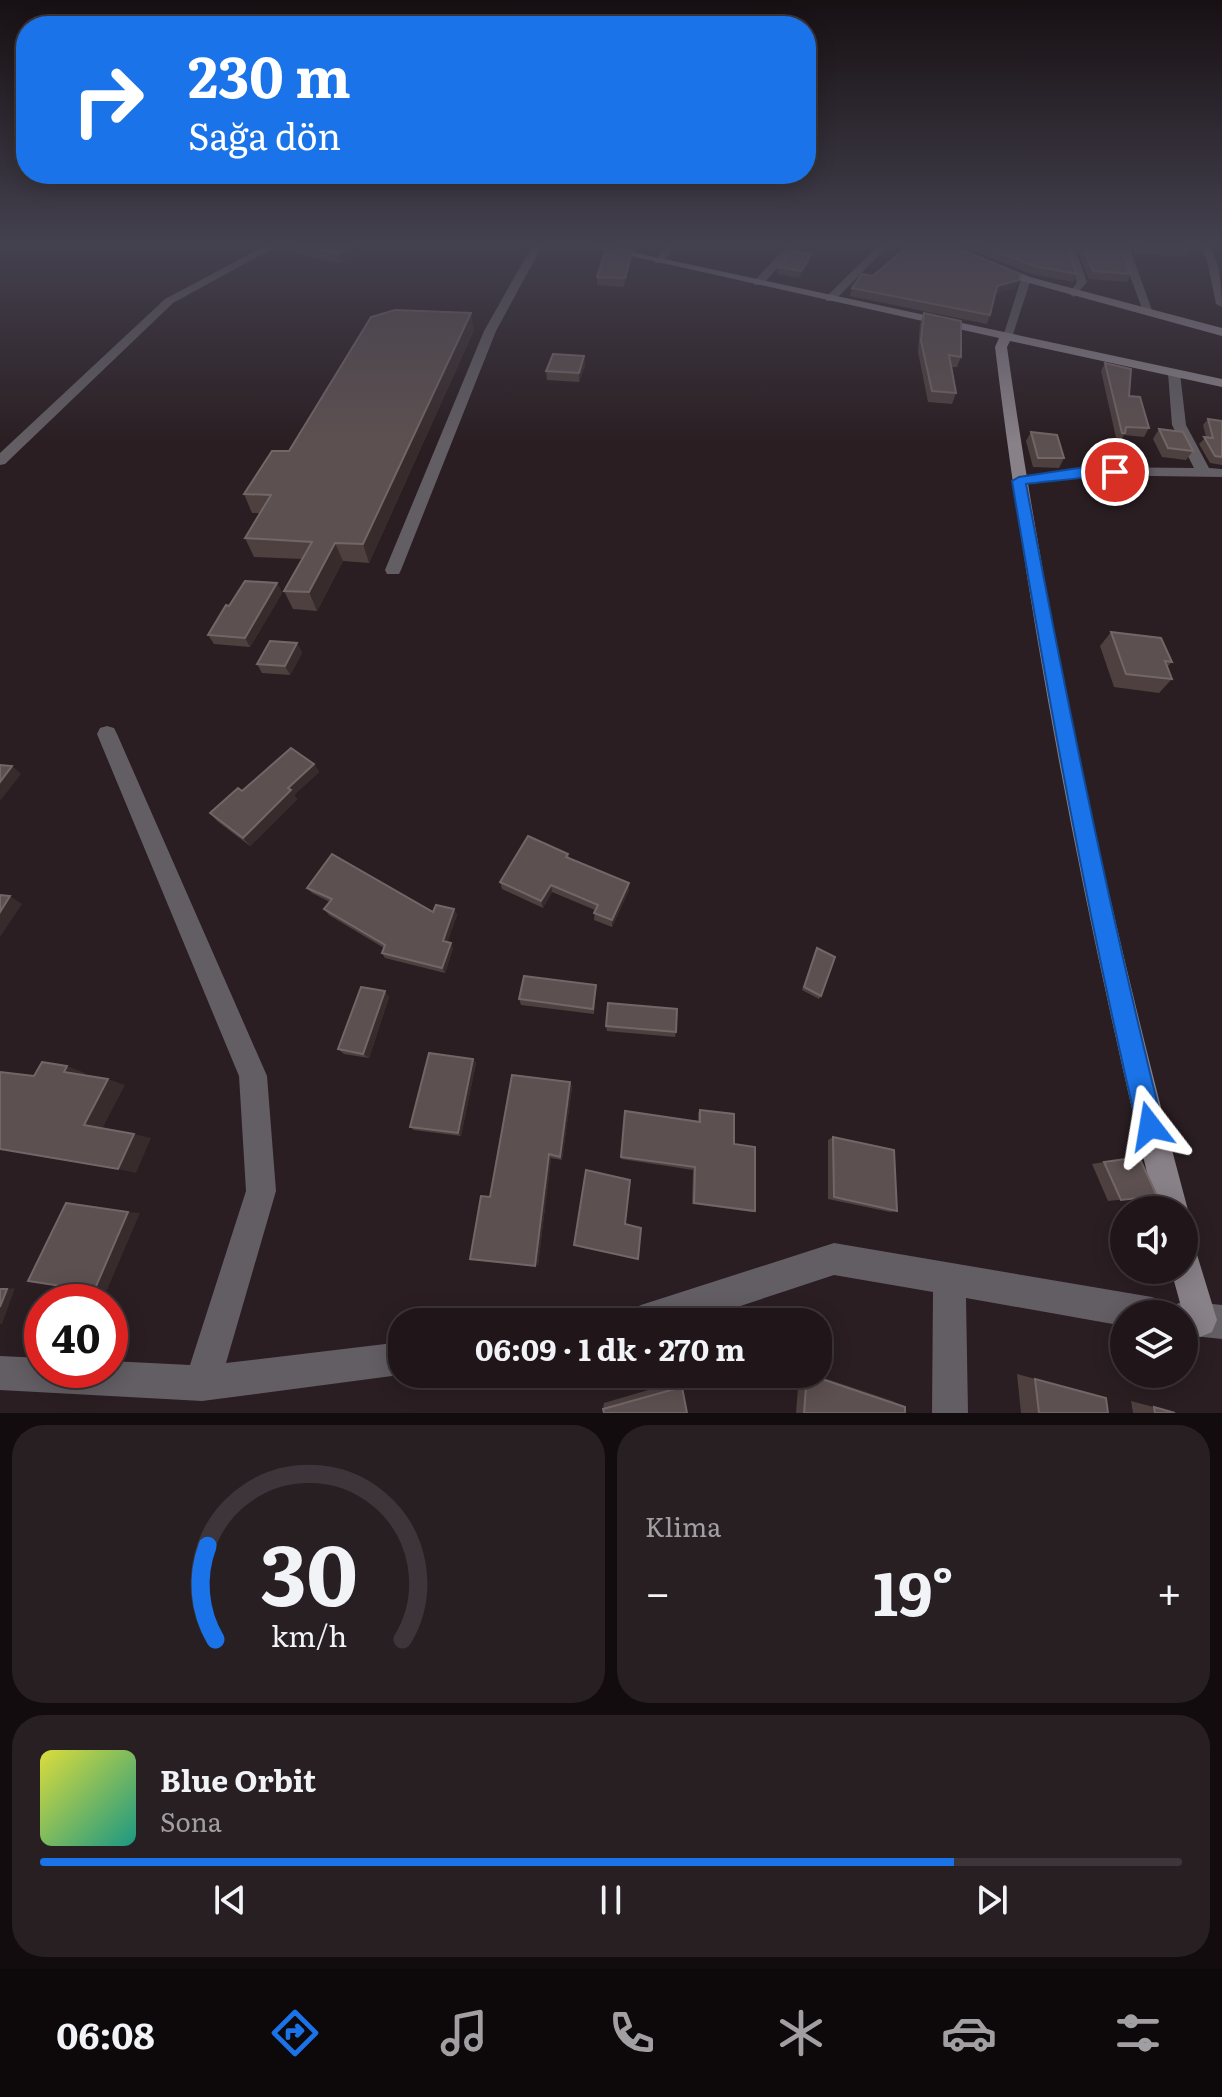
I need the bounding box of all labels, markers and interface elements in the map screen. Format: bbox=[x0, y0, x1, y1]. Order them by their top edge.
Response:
text: 230 m bbox=[188, 32, 351, 115]
icon: right bbox=[56, 48, 160, 152]
text: Sağa dön bbox=[188, 108, 341, 161]
pin bbox=[1081, 438, 1149, 506]
icon: arrive bbox=[1093, 450, 1137, 494]
position arrow bbox=[1108, 1084, 1192, 1168]
map controls bbox=[1110, 1196, 1198, 1388]
button: sound bbox=[1110, 1196, 1198, 1284]
speed limit sign: 40 bbox=[24, 1284, 128, 1388]
button: layers bbox=[1110, 1300, 1198, 1388]
text: 06:09 · 1 dk · 270 m bbox=[475, 1326, 745, 1370]
text: Klima bbox=[645, 1506, 721, 1545]
text: 30 bbox=[260, 1508, 357, 1632]
text: 19° bbox=[873, 1545, 954, 1634]
text: − bbox=[645, 1557, 671, 1623]
text: + bbox=[1156, 1557, 1182, 1623]
text: km/h bbox=[270, 1613, 347, 1656]
text: Blue Orbit bbox=[160, 1757, 316, 1801]
text: Sona bbox=[160, 1801, 222, 1840]
icon: previous bbox=[208, 1878, 252, 1922]
icon: pause bbox=[589, 1878, 633, 1922]
icon: next bbox=[970, 1878, 1014, 1922]
icon: directions bbox=[267, 2005, 323, 2061]
icon: music bbox=[436, 2005, 492, 2061]
icon: phone bbox=[604, 2005, 660, 2061]
icon: climate bbox=[773, 2005, 829, 2061]
icon: car bbox=[941, 2005, 997, 2061]
icon: filters bbox=[1110, 2005, 1166, 2061]
text: 06:08 bbox=[56, 2007, 155, 2060]

